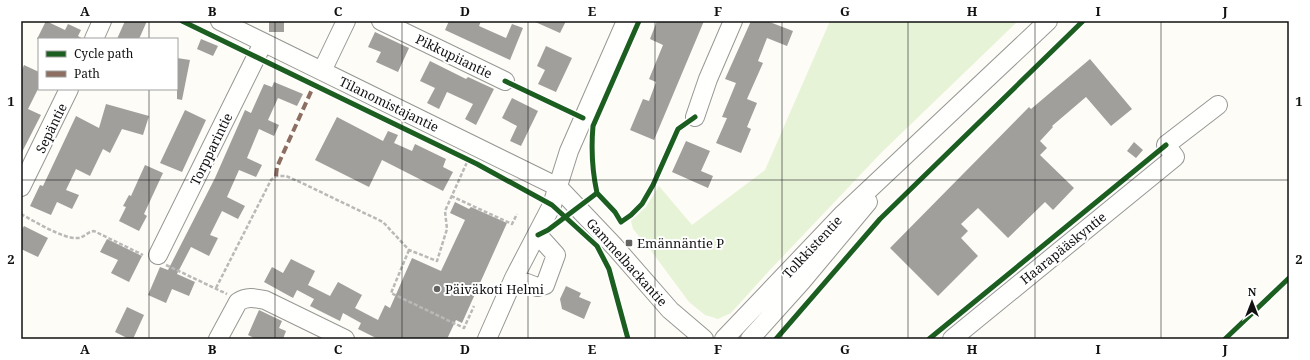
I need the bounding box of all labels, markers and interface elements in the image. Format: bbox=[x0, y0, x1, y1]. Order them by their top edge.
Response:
text: A bbox=[80, 2, 90, 20]
text: B bbox=[208, 2, 217, 20]
text: C bbox=[334, 2, 343, 20]
text: D bbox=[460, 2, 470, 20]
text: E bbox=[588, 2, 597, 20]
text: F bbox=[714, 2, 722, 20]
text: G bbox=[840, 2, 850, 20]
text: H bbox=[967, 2, 978, 20]
text: I bbox=[1095, 2, 1101, 20]
text: J bbox=[1221, 2, 1228, 20]
street label: Pikkupiiantie bbox=[413, 30, 495, 82]
legend bbox=[38, 38, 178, 90]
text: Cycle path bbox=[74, 45, 134, 62]
text: Path bbox=[74, 65, 100, 82]
street label: Tilanomistajantie bbox=[336, 72, 442, 136]
text: 1 bbox=[7, 92, 15, 110]
text: 1 bbox=[1295, 92, 1303, 110]
street label: Sepäntie bbox=[31, 100, 71, 156]
street label: Torpparintie bbox=[186, 110, 236, 188]
street label: Haarapääskyntie bbox=[1016, 208, 1110, 288]
street label: Tolkkistentie bbox=[778, 212, 846, 282]
street label: Gammelbackantie bbox=[583, 214, 671, 310]
place label: Emännäntie P bbox=[637, 234, 724, 252]
marker: Emännäntie P bbox=[624, 238, 634, 248]
text: 2 bbox=[7, 250, 15, 268]
text: 2 bbox=[1295, 250, 1303, 268]
place label: Päiväkoti Helmi bbox=[445, 280, 544, 298]
north arrow bbox=[1232, 282, 1272, 322]
marker: Päiväkoti Helmi bbox=[432, 284, 442, 294]
text: N bbox=[1248, 284, 1257, 299]
text: A bbox=[80, 340, 90, 358]
text: B bbox=[208, 340, 217, 358]
text: C bbox=[334, 340, 343, 358]
text: D bbox=[460, 340, 470, 358]
text: E bbox=[588, 340, 597, 358]
text: F bbox=[714, 340, 722, 358]
text: G bbox=[840, 340, 850, 358]
text: H bbox=[967, 340, 978, 358]
text: I bbox=[1095, 340, 1101, 358]
text: J bbox=[1221, 340, 1228, 358]

